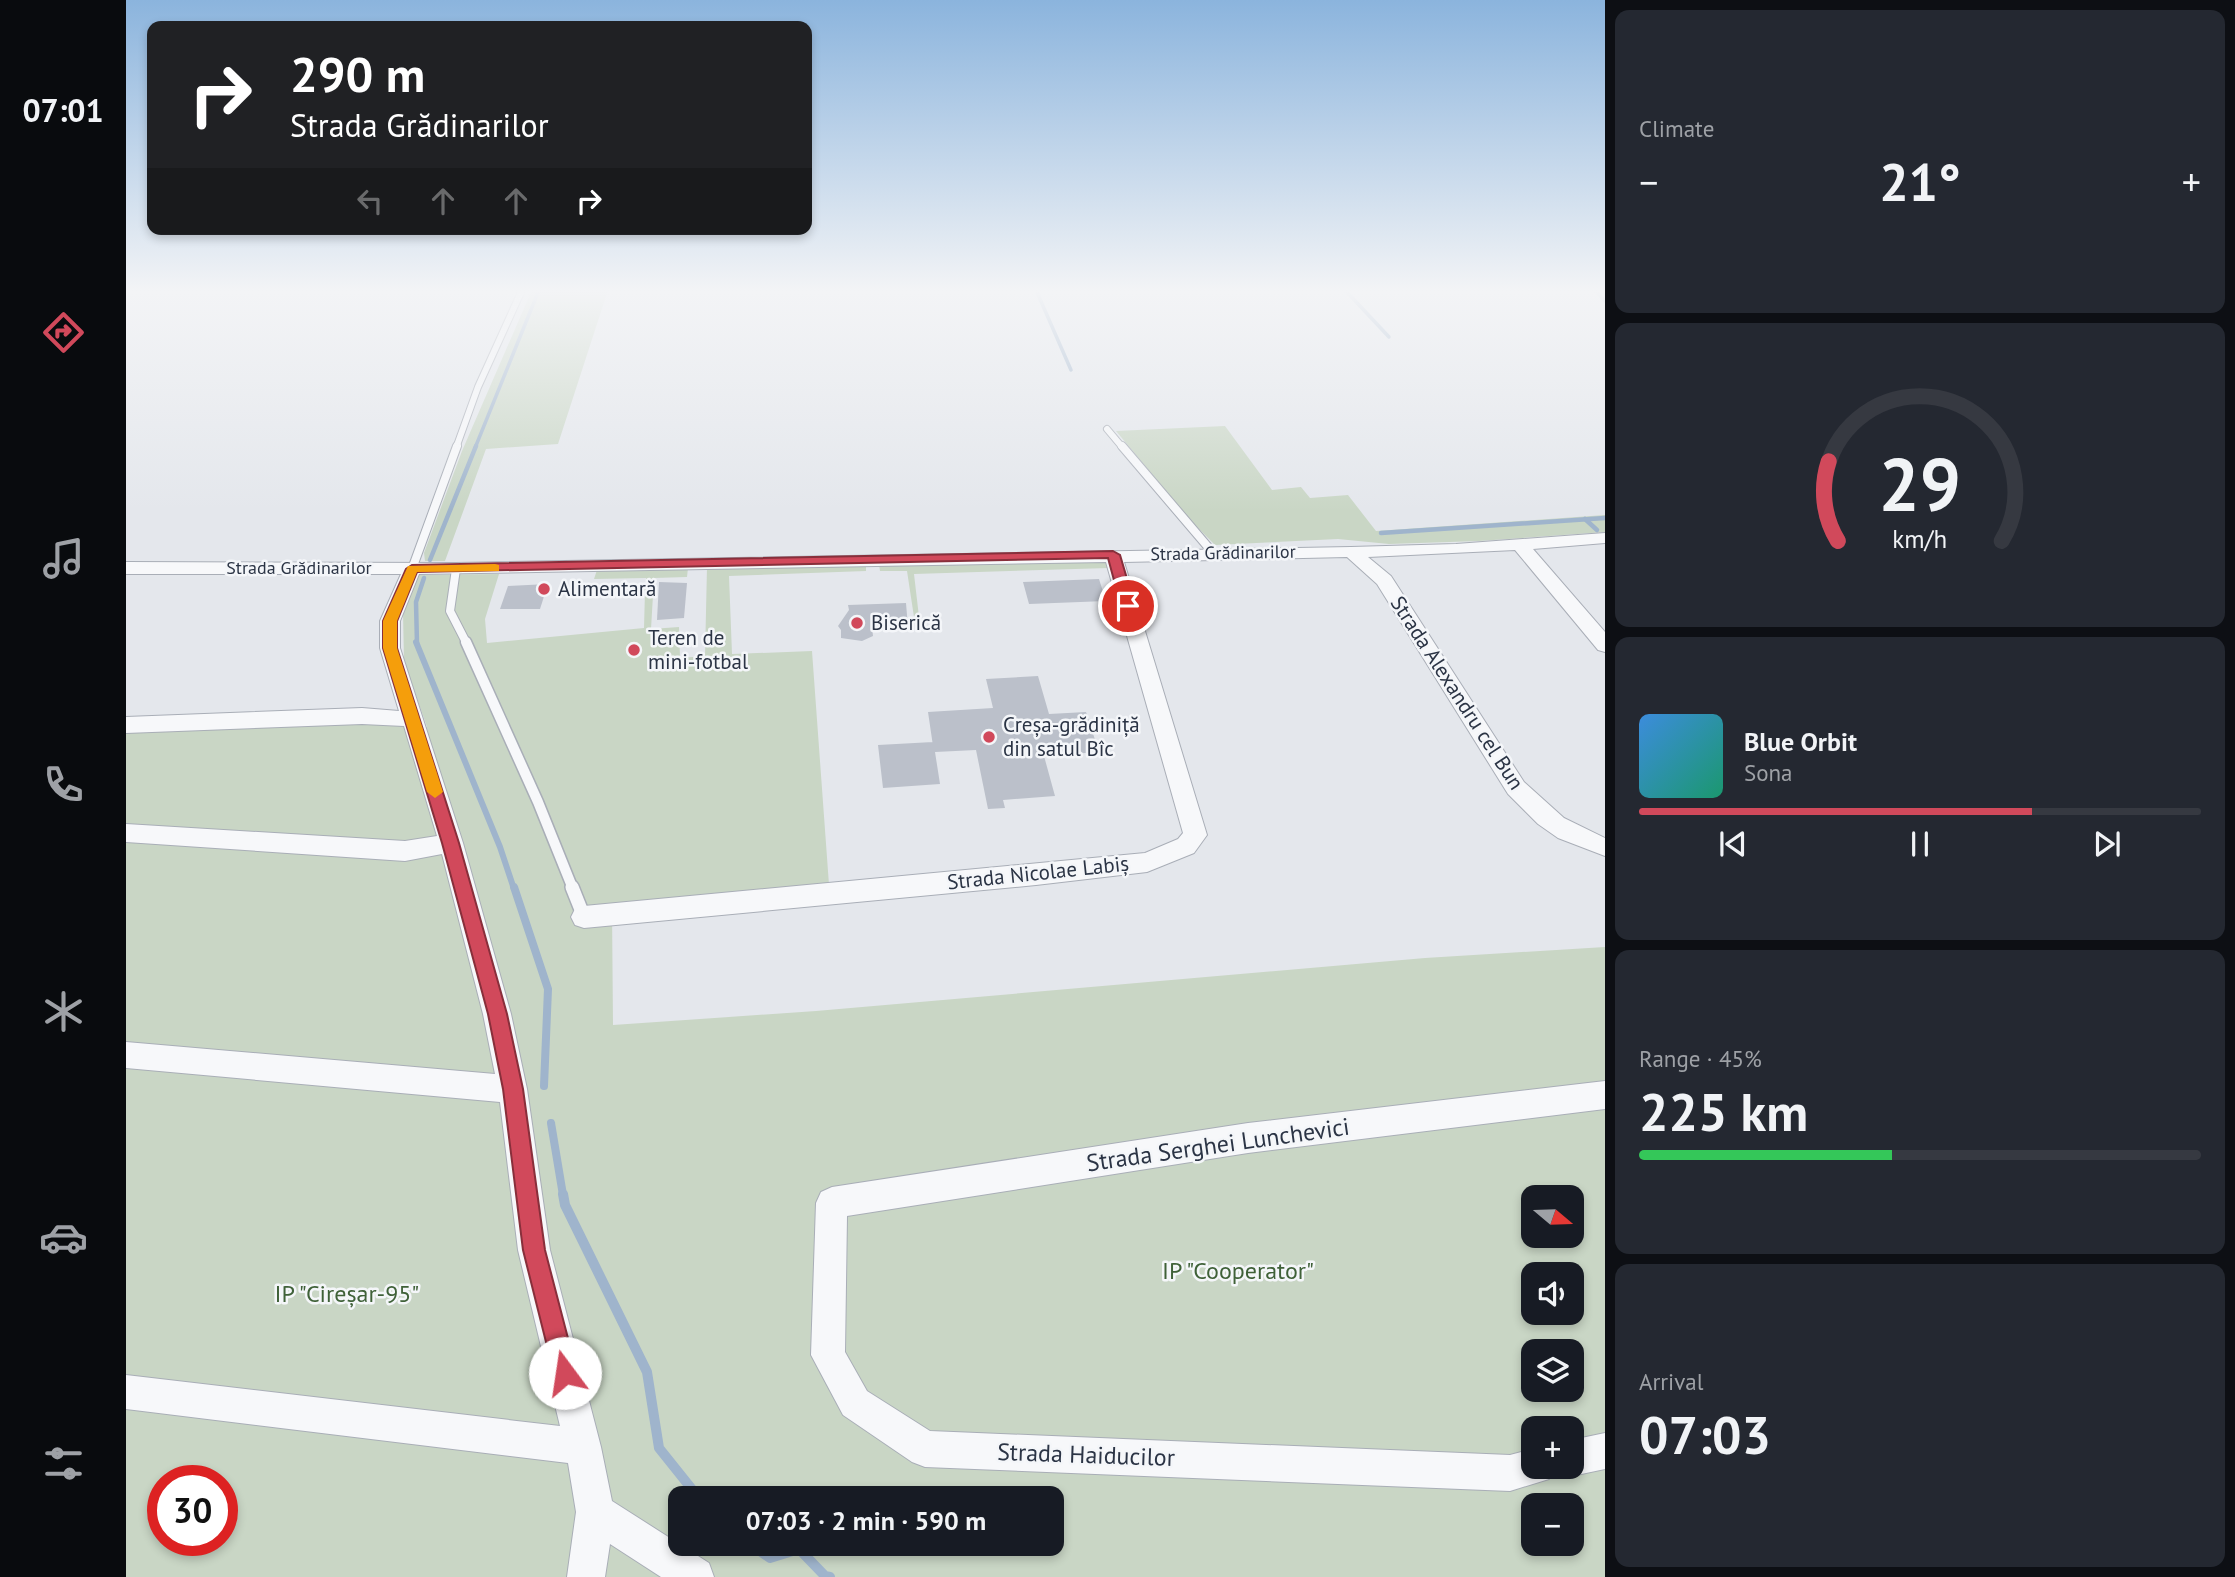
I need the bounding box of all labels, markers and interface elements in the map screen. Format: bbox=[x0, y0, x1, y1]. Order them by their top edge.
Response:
text: 290 m bbox=[290, 42, 425, 106]
icon: right bbox=[175, 49, 266, 140]
text: 07:01 bbox=[22, 89, 104, 131]
text: Strada Grădinarilor bbox=[290, 104, 549, 146]
text: Climate bbox=[1639, 114, 1714, 143]
text: 21° bbox=[1879, 148, 1961, 215]
text: − bbox=[1639, 157, 1658, 206]
text: + bbox=[2182, 157, 2201, 206]
icon: left bbox=[351, 182, 389, 220]
icon: ahead bbox=[424, 182, 462, 220]
icon: ahead bbox=[497, 182, 535, 220]
icon: right bbox=[570, 182, 608, 220]
icon: directions bbox=[39, 308, 88, 357]
text: 29 bbox=[1879, 438, 1961, 532]
text: km/h bbox=[1893, 523, 1947, 555]
icon: music bbox=[39, 534, 88, 583]
street label: Strada Grădinarilor bbox=[1150, 540, 1296, 565]
street label: Strada Grădinarilor bbox=[226, 556, 372, 579]
place label: Alimentară bbox=[558, 575, 656, 602]
pin bbox=[1098, 576, 1158, 636]
marker: Alimentară bbox=[536, 581, 552, 597]
icon: arrive bbox=[1109, 587, 1147, 625]
street label: Strada Alexandru cel Bun bbox=[1385, 591, 1530, 795]
place label: Biserică bbox=[871, 609, 941, 636]
marker: Biserică bbox=[849, 615, 865, 631]
place label: Teren de mini-fotbal bbox=[648, 624, 748, 675]
marker: Teren de mini-fotbal bbox=[626, 642, 642, 658]
place label: Creșa-grădiniță din satul Bîc bbox=[1003, 711, 1140, 762]
text: Blue Orbit bbox=[1744, 725, 1857, 758]
marker: Creșa-grădiniță din satul Bîc bbox=[981, 729, 997, 745]
text: Sona bbox=[1744, 758, 1793, 787]
icon: phone bbox=[39, 760, 88, 809]
icon: previous bbox=[1714, 825, 1752, 863]
icon: pause bbox=[1901, 825, 1939, 863]
icon: next bbox=[2088, 825, 2126, 863]
street label: Strada Nicolae Labiș bbox=[946, 850, 1130, 895]
icon: climate bbox=[39, 987, 88, 1036]
text: Range · 45% bbox=[1639, 1044, 1762, 1073]
text: 225 km bbox=[1639, 1078, 1808, 1145]
street label: Strada Serghei Lunchevici bbox=[1084, 1111, 1351, 1178]
north arrow bbox=[1521, 1185, 1584, 1248]
map controls bbox=[1521, 1185, 1584, 1556]
icon: car bbox=[39, 1213, 88, 1262]
park label: IP "Cooperator" bbox=[1162, 1255, 1314, 1286]
button: sound bbox=[1521, 1262, 1584, 1325]
park label: IP "Cireșar-95" bbox=[275, 1278, 419, 1309]
position arrow bbox=[528, 1336, 602, 1410]
button: layers bbox=[1521, 1339, 1584, 1402]
text: Arrival bbox=[1639, 1367, 1703, 1396]
text: 07:03 bbox=[1639, 1401, 1771, 1468]
button: + bbox=[1521, 1416, 1584, 1479]
street label: Strada Haiducilor bbox=[997, 1436, 1175, 1473]
icon: filters bbox=[39, 1439, 88, 1488]
speed limit sign: 30 bbox=[147, 1465, 238, 1556]
button: − bbox=[1521, 1493, 1584, 1556]
text: 07:03 · 2 min · 590 m bbox=[746, 1504, 986, 1537]

